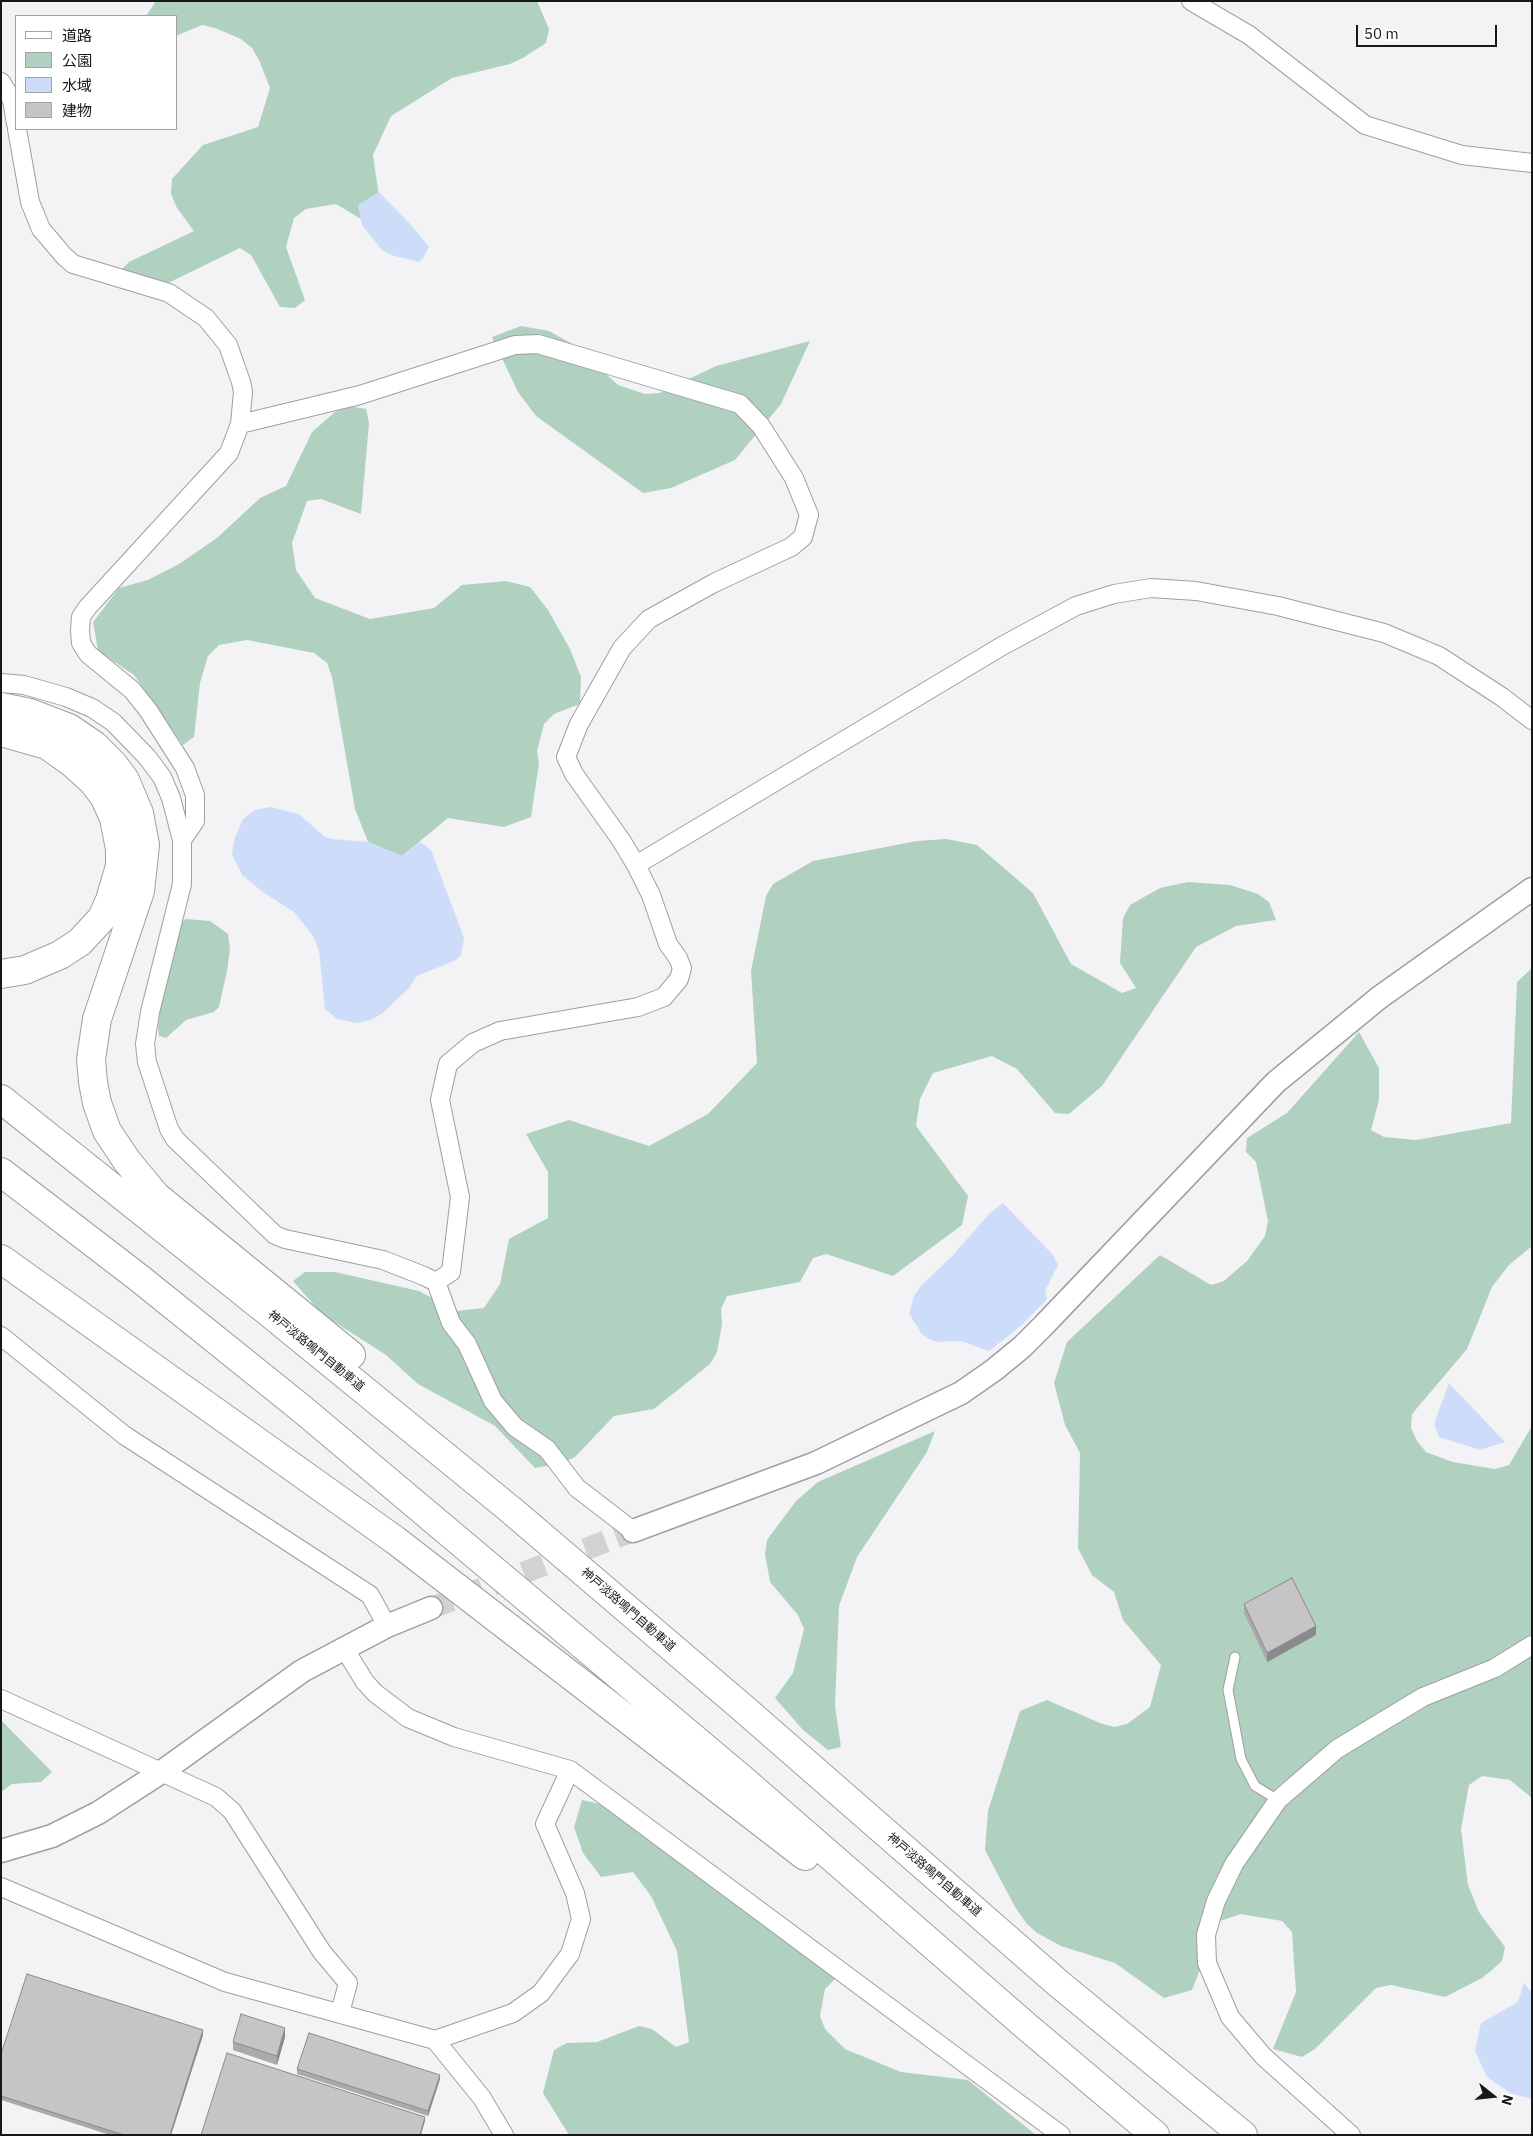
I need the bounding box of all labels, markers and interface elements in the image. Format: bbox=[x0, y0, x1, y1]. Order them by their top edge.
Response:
legend bbox=[15, 15, 178, 130]
scale bar bbox=[1358, 15, 1499, 47]
text: 50 m bbox=[1364, 24, 1399, 43]
text: 道路 bbox=[62, 26, 92, 45]
text: 公園 bbox=[62, 51, 92, 70]
text: 水域 bbox=[62, 76, 92, 95]
text: 建物 bbox=[62, 101, 92, 120]
street label: 神戸淡路鳴門自動車道 bbox=[265, 1308, 367, 1394]
street label: 神戸淡路鳴門自動車道 bbox=[578, 1565, 678, 1655]
street label: 神戸淡路鳴門自動車道 bbox=[884, 1830, 984, 1920]
north arrow bbox=[1468, 2071, 1518, 2121]
text: N bbox=[1497, 2093, 1517, 2107]

